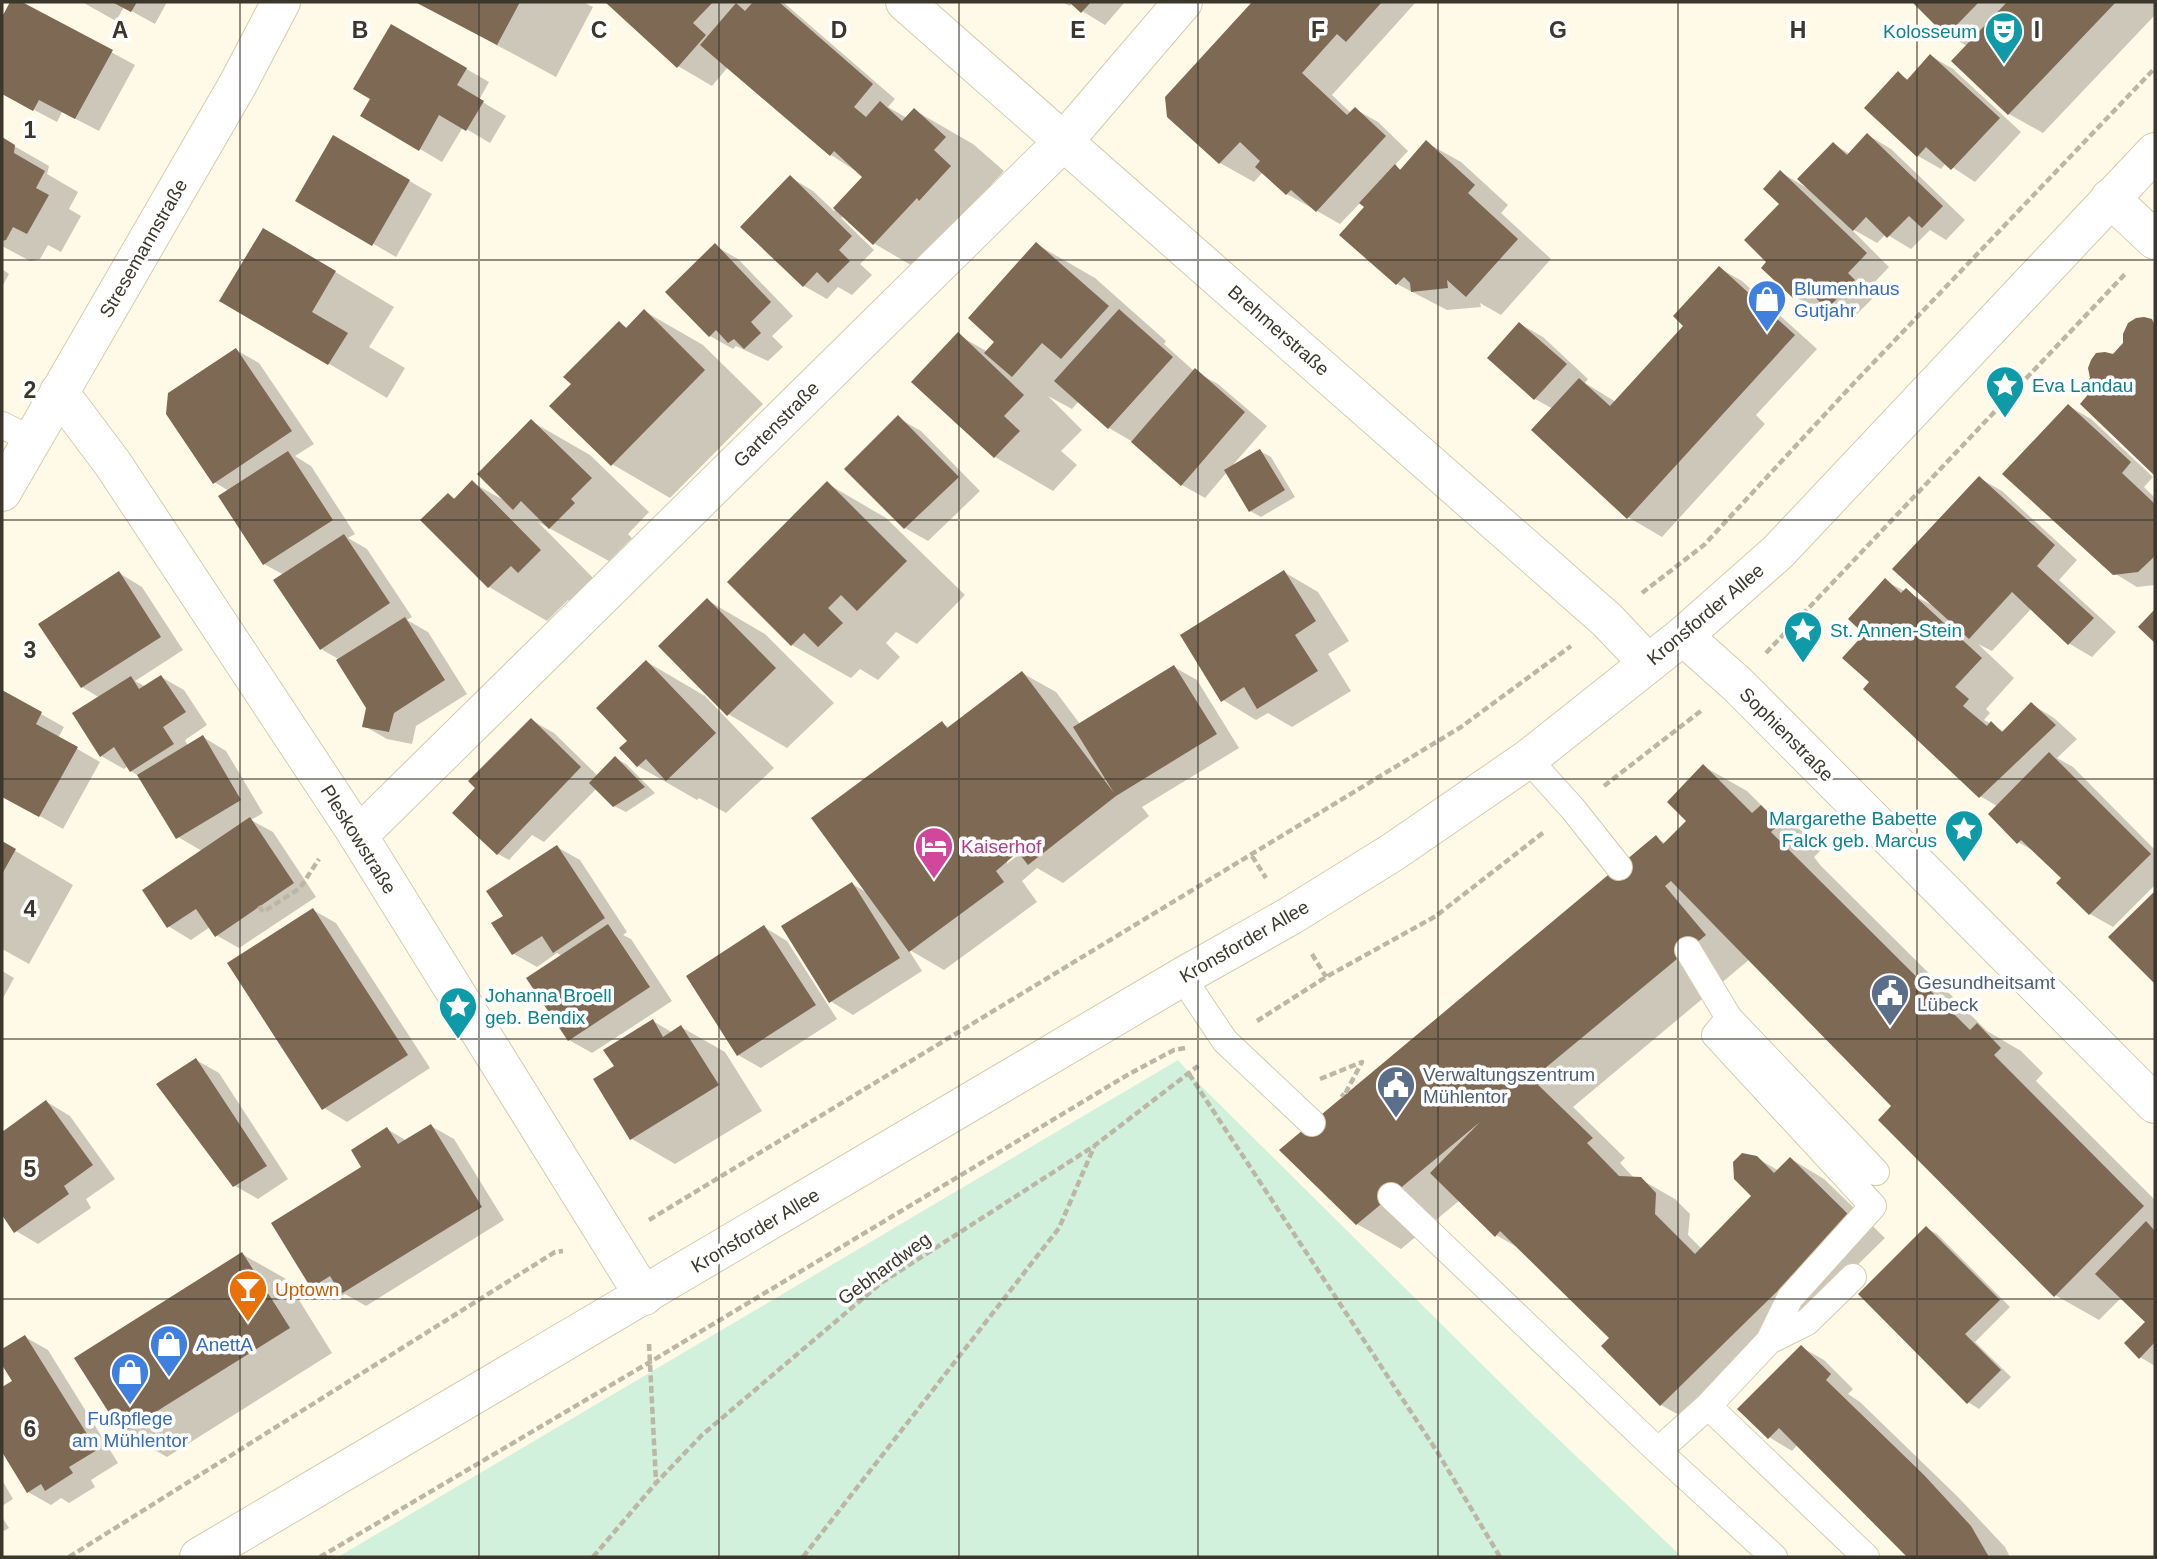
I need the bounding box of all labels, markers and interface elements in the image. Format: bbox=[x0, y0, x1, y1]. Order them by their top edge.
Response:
theatre icon: Kolosseum bbox=[1983, 10, 2025, 65]
text: A bbox=[112, 17, 128, 43]
text: B bbox=[352, 17, 368, 43]
text: C bbox=[591, 17, 607, 43]
text: D bbox=[831, 17, 847, 43]
text: E bbox=[1070, 17, 1086, 43]
text: F bbox=[1311, 17, 1325, 43]
text: G bbox=[1549, 17, 1567, 43]
text: H bbox=[1790, 17, 1806, 43]
text: I bbox=[2034, 17, 2040, 43]
place label: Kolosseum bbox=[1883, 21, 1977, 42]
text: 1 bbox=[24, 117, 37, 143]
street label: Stresemannstraße bbox=[95, 175, 192, 321]
shop icon: Blumenhaus Gutjahr bbox=[1746, 278, 1788, 333]
place label: Blumenhaus Gutjahr bbox=[1794, 278, 1900, 321]
street label: Brehmerstraße bbox=[1224, 281, 1333, 380]
place icon: Eva Landau bbox=[1984, 364, 2026, 419]
place label: Eva Landau bbox=[2032, 375, 2133, 396]
text: 2 bbox=[24, 377, 36, 403]
street label: Gartenstraße bbox=[729, 377, 823, 471]
street label: Kronsforder Allee bbox=[1643, 559, 1768, 669]
place icon: St. Annen-Stein bbox=[1782, 609, 1824, 664]
place label: St. Annen-Stein bbox=[1830, 620, 1962, 641]
text: 3 bbox=[24, 637, 36, 663]
street label: Sophienstraße bbox=[1736, 683, 1838, 785]
street label: Pleskowstraße bbox=[317, 781, 400, 898]
place label: Margarethe Babette Falck geb. Marcus bbox=[1769, 808, 1937, 851]
place icon: Margarethe Babette Falck geb. Marcus bbox=[1943, 808, 1985, 863]
hotel icon: Kaiserhof bbox=[913, 825, 955, 880]
place label: Kaiserhof bbox=[961, 836, 1042, 857]
text: 4 bbox=[24, 896, 37, 922]
street label: Kronsforder Allee bbox=[1176, 896, 1313, 987]
public building icon: Gesundheitsamt Lübeck bbox=[1869, 972, 1911, 1027]
place label: Gesundheitsamt Lübeck bbox=[1917, 972, 2056, 1015]
place icon: Johanna Broell geb. Bendix bbox=[437, 985, 479, 1040]
place label: Johanna Broell geb. Bendix bbox=[485, 985, 612, 1028]
public building icon: Verwaltungszentrum Mühlentor bbox=[1375, 1064, 1417, 1119]
place label: Verwaltungszentrum Mühlentor bbox=[1423, 1064, 1595, 1107]
text: 5 bbox=[24, 1156, 37, 1182]
street label: Kronsforder Allee bbox=[687, 1184, 823, 1277]
street label: Gebhardweg bbox=[834, 1228, 934, 1309]
bar icon: Uptown bbox=[227, 1268, 269, 1323]
place label: Uptown bbox=[275, 1279, 339, 1300]
shop icon: AnettA bbox=[148, 1323, 190, 1378]
place label: AnettA bbox=[196, 1334, 253, 1355]
shop icon: Fußpflege am Mühlentor bbox=[109, 1351, 151, 1406]
place label: Fußpflege am Mühlentor bbox=[72, 1408, 189, 1451]
text: 6 bbox=[24, 1416, 36, 1442]

